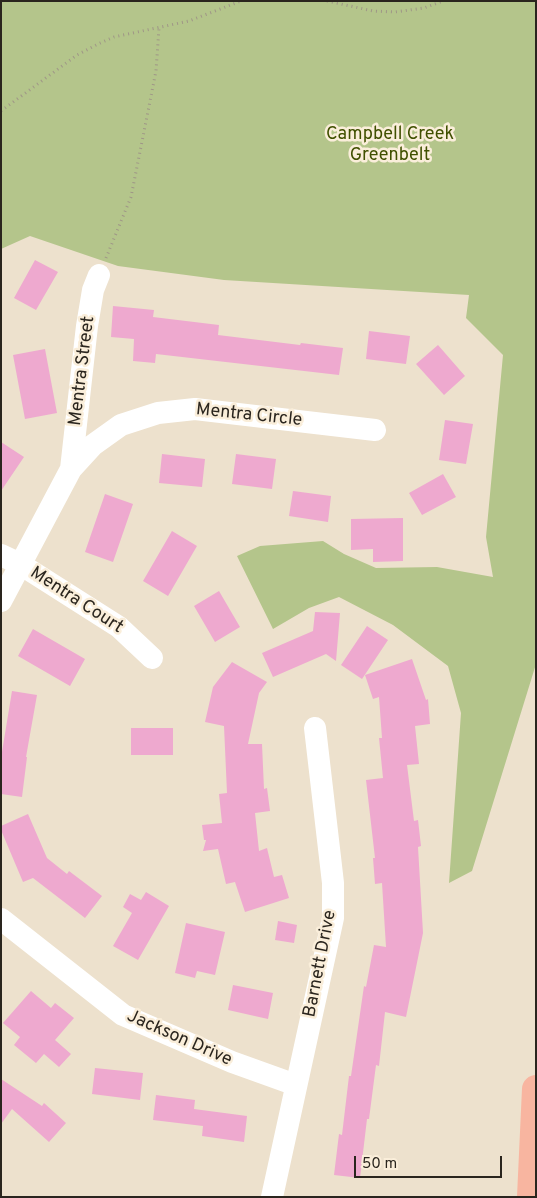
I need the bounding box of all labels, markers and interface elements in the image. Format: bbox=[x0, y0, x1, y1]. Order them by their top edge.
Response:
park label: Campbell Creek Greenbelt bbox=[326, 124, 454, 166]
street label: Mentra Street bbox=[66, 315, 100, 427]
street label: Mentra Circle bbox=[195, 400, 303, 432]
street label: Mentra Court bbox=[25, 563, 127, 639]
street label: Barnett Drive bbox=[300, 909, 342, 1019]
street label: Jackson Drive bbox=[123, 1006, 235, 1072]
scale bar bbox=[357, 1146, 504, 1178]
text: 50 m bbox=[362, 1155, 397, 1174]

